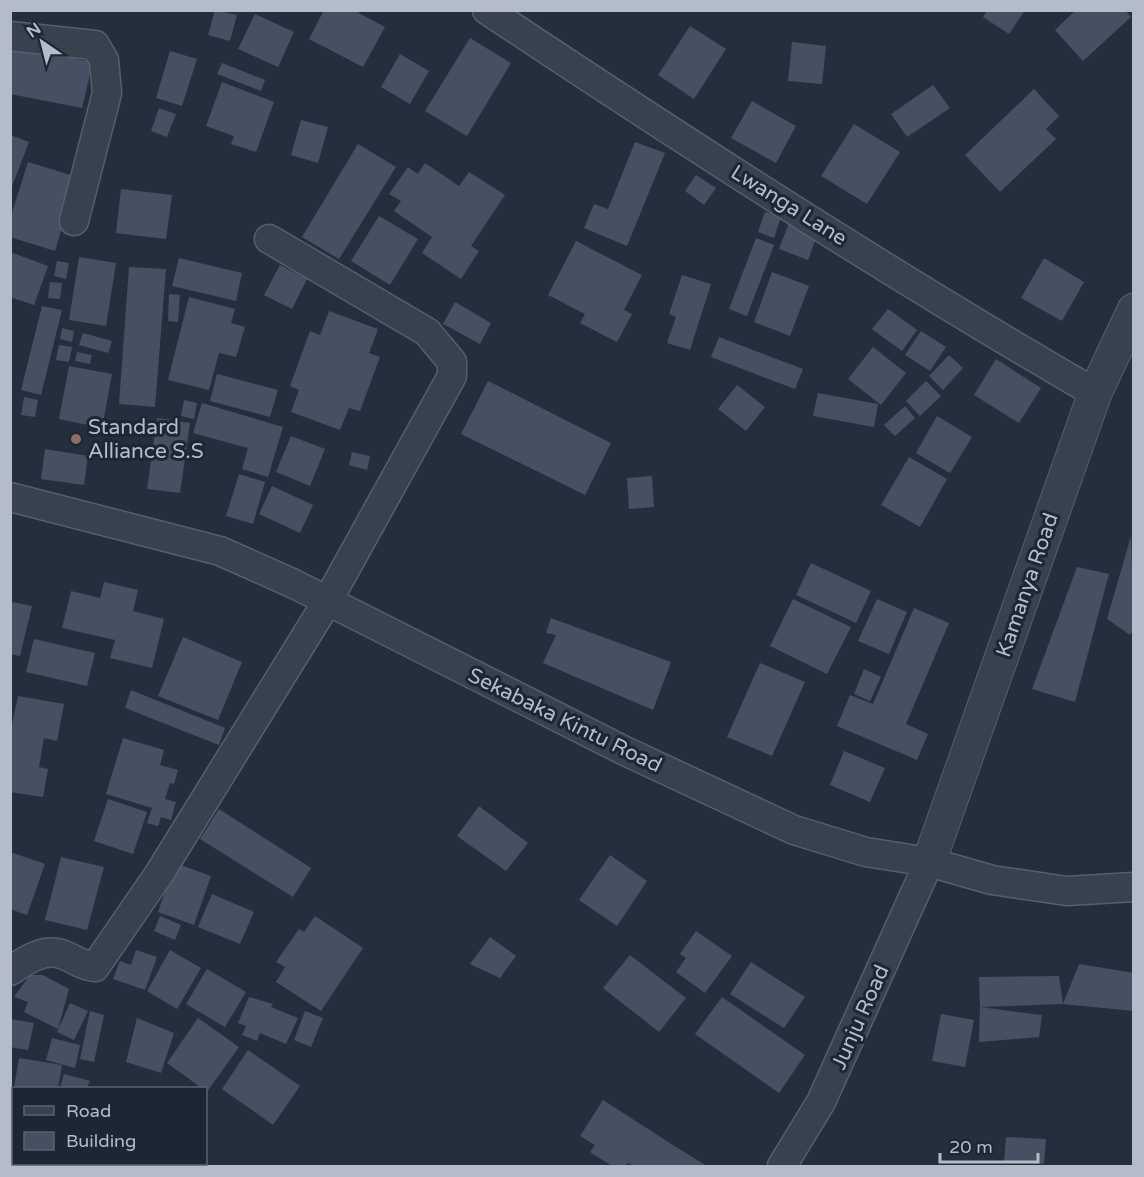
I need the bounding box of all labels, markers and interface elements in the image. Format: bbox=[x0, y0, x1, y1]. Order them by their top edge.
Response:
north arrow bbox=[12, 12, 72, 72]
text: N bbox=[23, 19, 45, 42]
street label: Lwanga Lane bbox=[726, 160, 852, 251]
place label: Standard Alliance S.S bbox=[88, 415, 204, 464]
marker: Standard Alliance S.S bbox=[69, 432, 83, 446]
street label: Kamanya Road bbox=[991, 510, 1064, 661]
street label: Sekabaka Kintu Road bbox=[464, 663, 666, 778]
street label: Junju Road bbox=[826, 961, 895, 1073]
legend bbox=[12, 1087, 207, 1165]
text: Road bbox=[66, 1100, 111, 1122]
scale bar bbox=[940, 1126, 1038, 1164]
text: Building bbox=[66, 1130, 136, 1152]
text: 20 m bbox=[949, 1136, 993, 1158]

